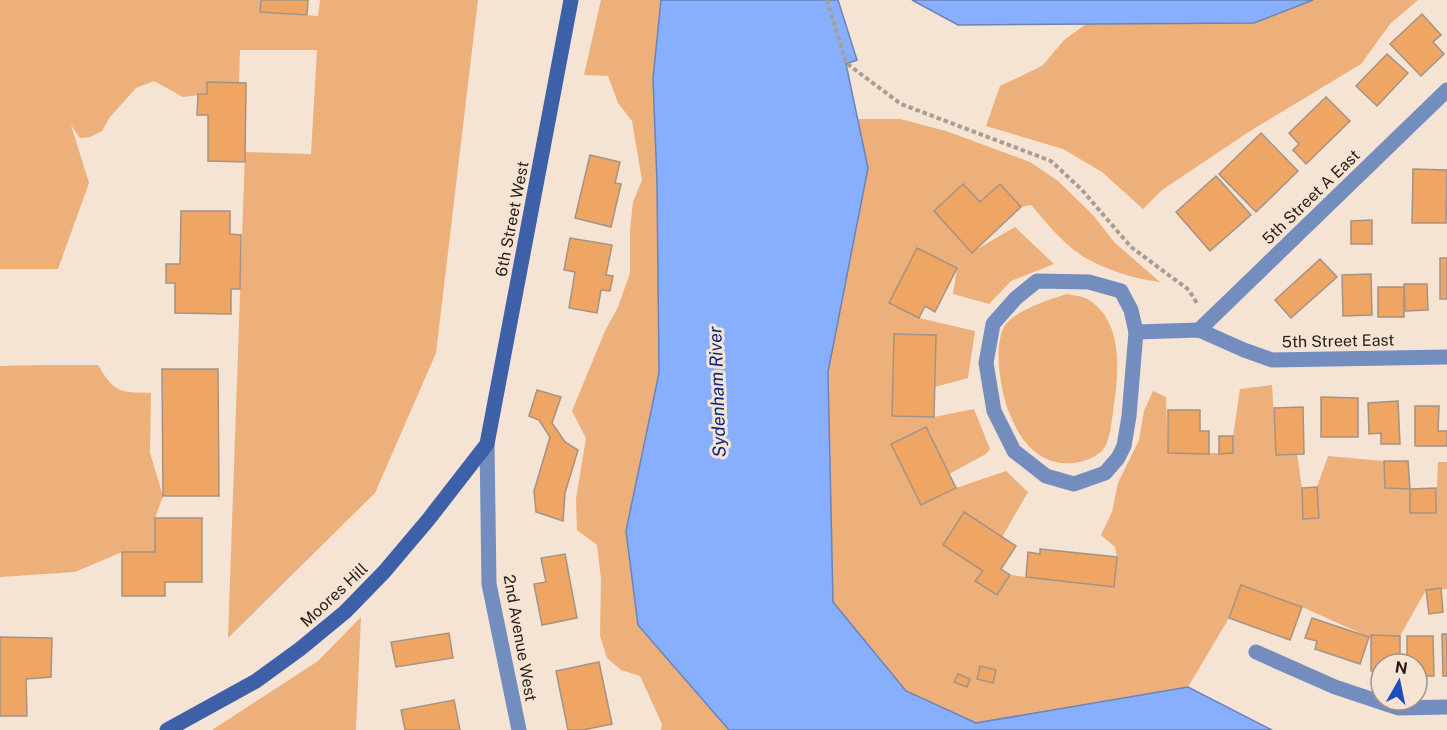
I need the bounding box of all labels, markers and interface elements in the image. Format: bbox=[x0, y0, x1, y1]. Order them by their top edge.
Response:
street label: 5th Street A East bbox=[1258, 146, 1364, 248]
street label: 6th Street West bbox=[491, 160, 533, 278]
water label: Sydenham River bbox=[704, 326, 730, 458]
street label: 5th Street East bbox=[1281, 331, 1395, 351]
street label: Moores Hill bbox=[296, 559, 372, 631]
street label: 2nd Avenue West bbox=[500, 573, 540, 703]
north arrow bbox=[1369, 652, 1429, 712]
text: N bbox=[1394, 657, 1409, 678]

